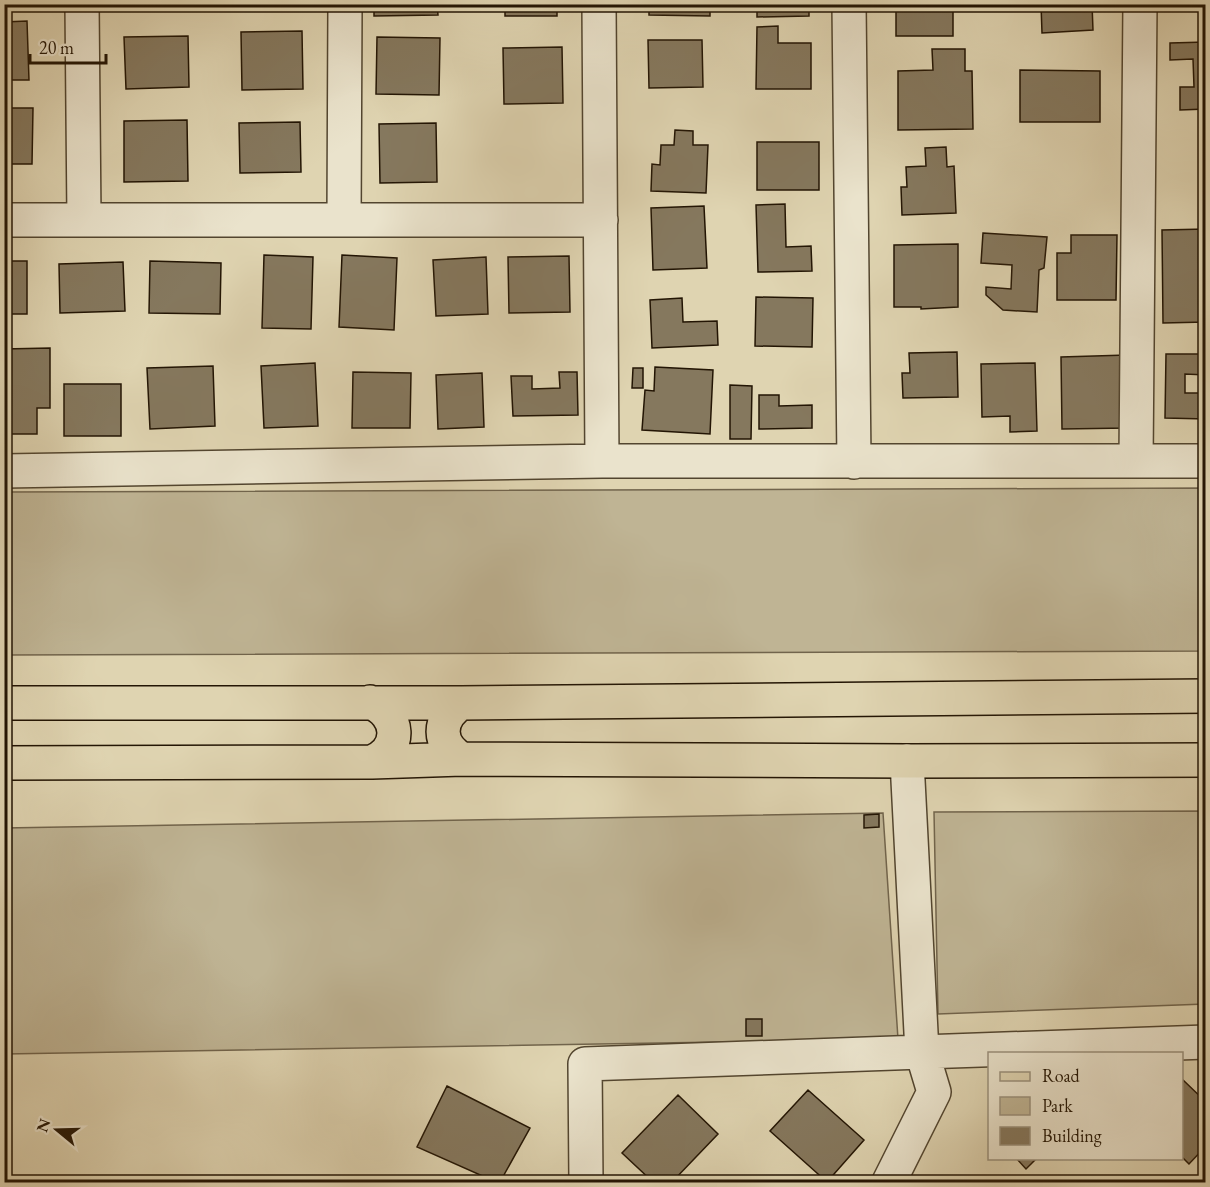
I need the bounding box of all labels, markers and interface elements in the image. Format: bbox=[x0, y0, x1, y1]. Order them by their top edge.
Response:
scale bar bbox=[30, 27, 106, 65]
text: 20 m bbox=[39, 36, 74, 59]
legend bbox=[988, 1052, 1183, 1160]
text: Road bbox=[1042, 1064, 1081, 1087]
text: Park bbox=[1042, 1094, 1073, 1117]
north arrow bbox=[27, 1100, 87, 1160]
text: N bbox=[31, 1116, 55, 1135]
text: Building bbox=[1042, 1124, 1102, 1147]

